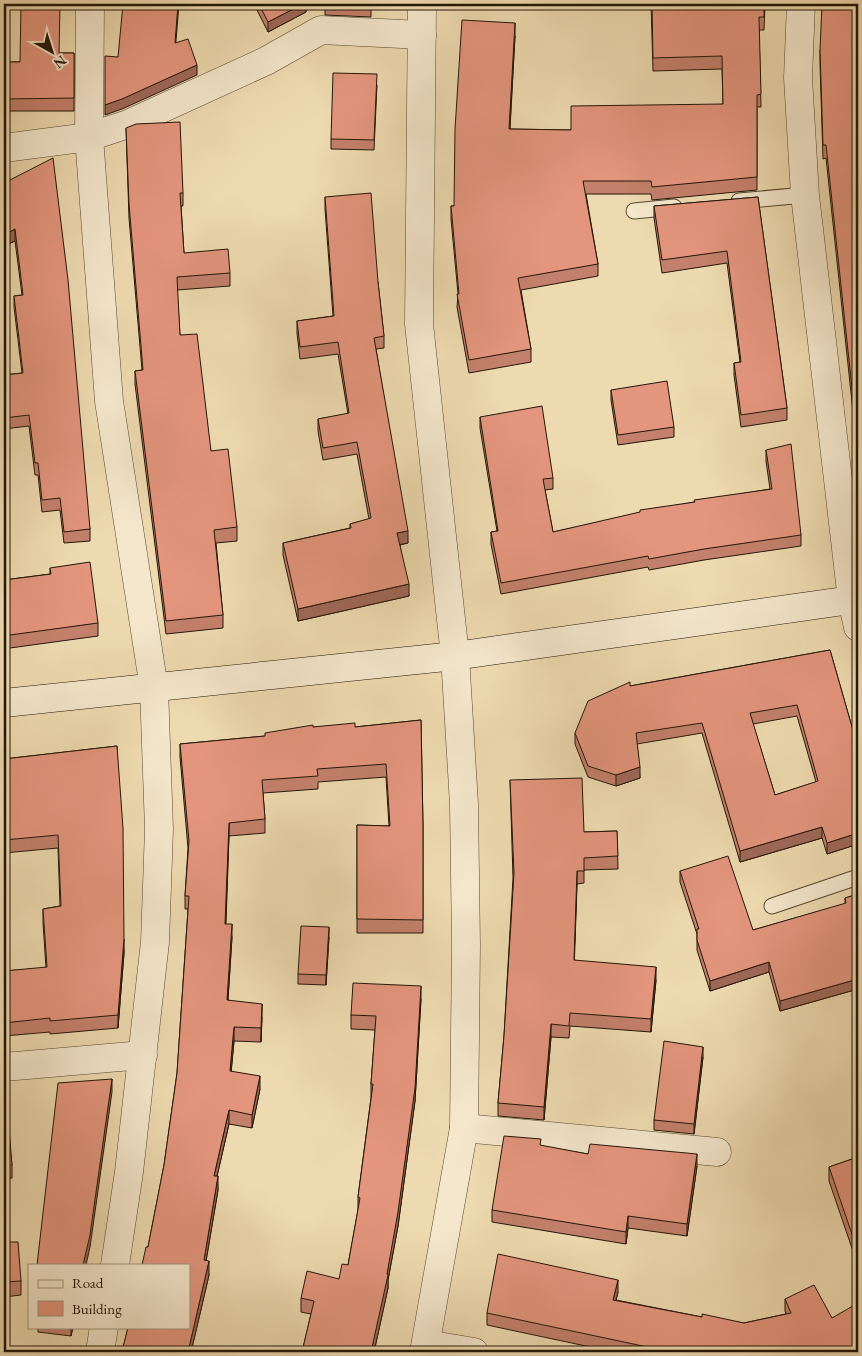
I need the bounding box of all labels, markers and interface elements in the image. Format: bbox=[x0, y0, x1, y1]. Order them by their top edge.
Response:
north arrow bbox=[28, 28, 78, 78]
text: N bbox=[50, 52, 70, 73]
legend bbox=[28, 1264, 190, 1328]
text: Road bbox=[72, 1273, 104, 1292]
text: Building bbox=[72, 1299, 122, 1318]

